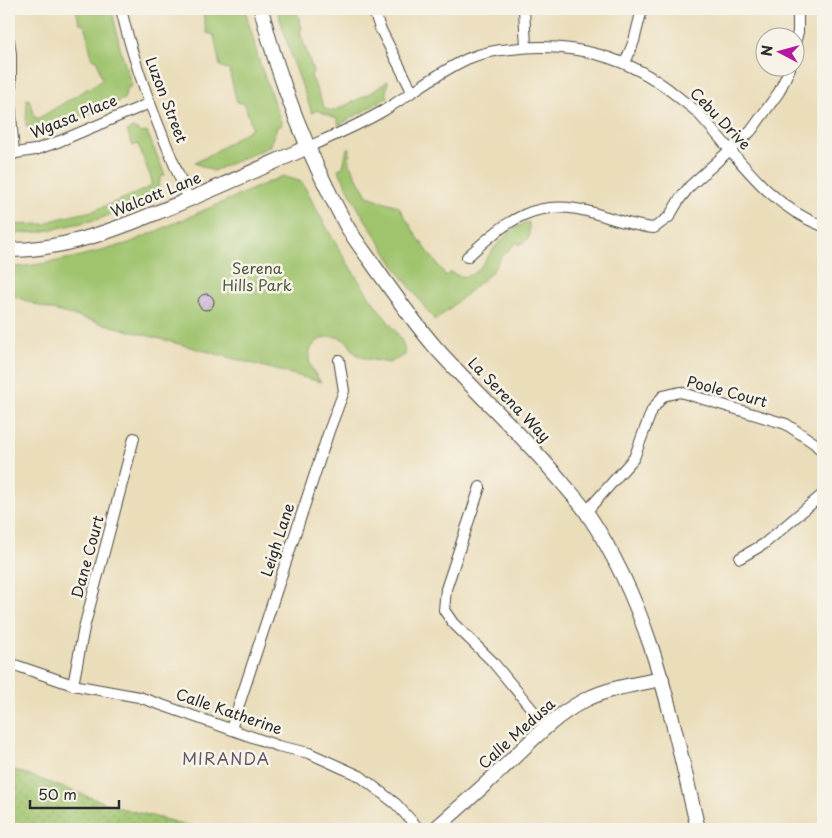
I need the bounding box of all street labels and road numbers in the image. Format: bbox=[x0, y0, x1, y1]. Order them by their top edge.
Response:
street label: Luzon Street bbox=[140, 53, 194, 146]
street label: Cebu Drive bbox=[685, 82, 757, 154]
street label: Wgasa Place bbox=[27, 88, 120, 143]
street label: Walcott Lane bbox=[107, 165, 204, 222]
street label: La Serena Way bbox=[463, 351, 557, 447]
street label: Poole Court bbox=[685, 369, 770, 412]
street label: Leigh Lane bbox=[254, 500, 299, 579]
street label: Dane Court bbox=[64, 513, 109, 601]
street label: Calle Katherine bbox=[173, 682, 286, 740]
street label: Calle Medusa bbox=[472, 692, 560, 774]

